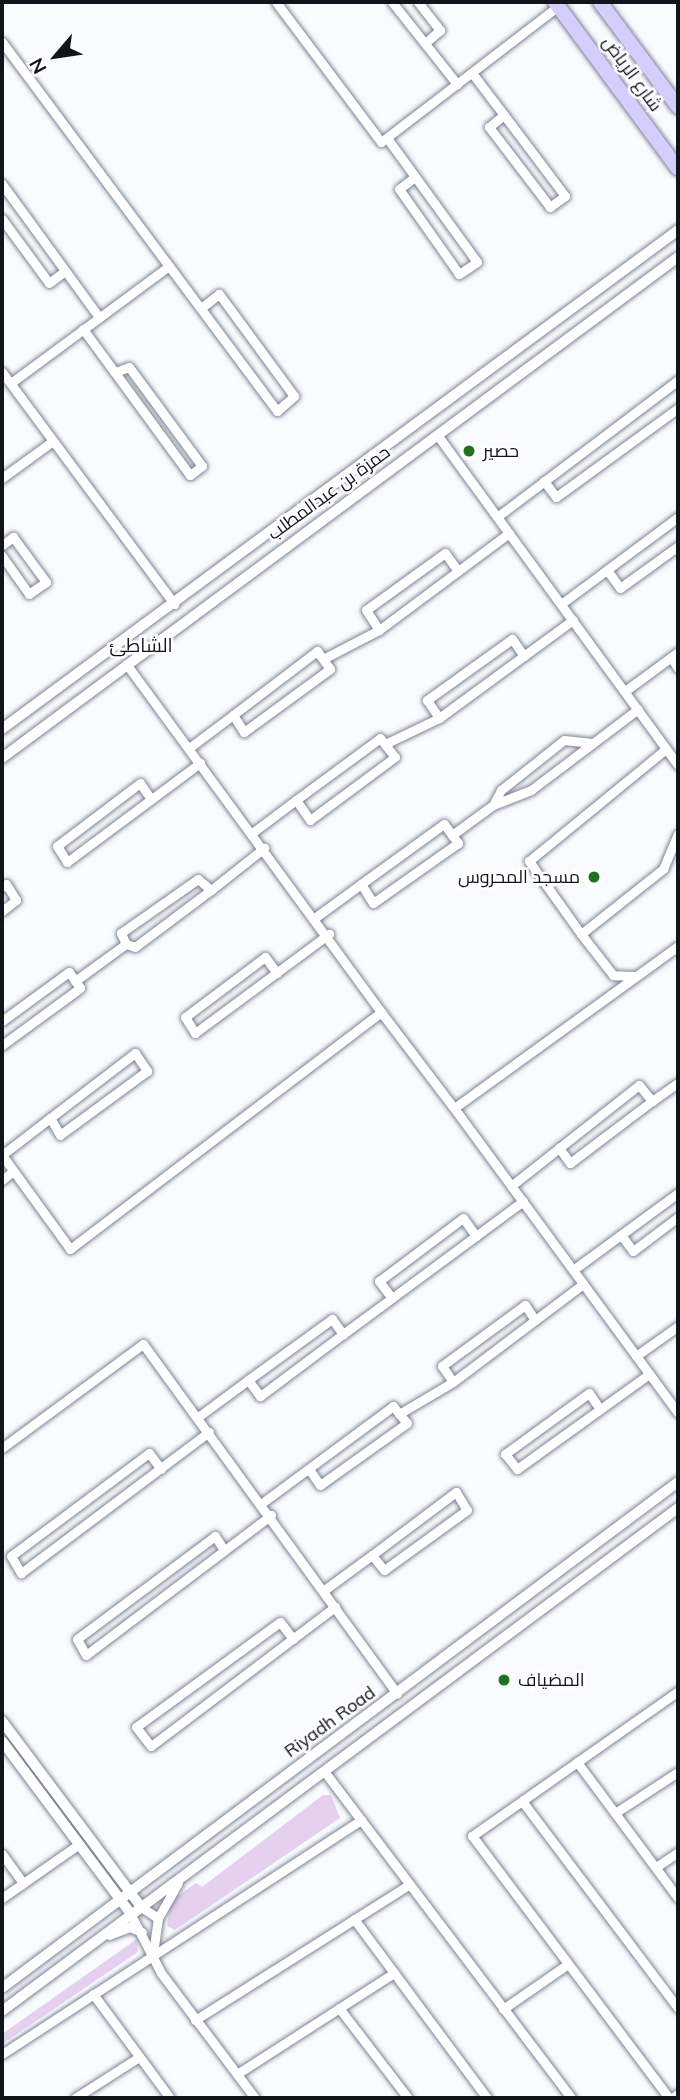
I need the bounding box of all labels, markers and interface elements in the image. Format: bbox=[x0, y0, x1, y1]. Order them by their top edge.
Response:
north arrow bbox=[21, 21, 91, 91]
street label: شارع الرياض bbox=[597, 32, 667, 116]
text: N bbox=[24, 54, 52, 78]
place label: حصير bbox=[483, 440, 519, 462]
street label: حمزة بن عبدالمطلب bbox=[264, 441, 394, 545]
marker: حصير bbox=[461, 443, 477, 459]
district label: الشاطئ bbox=[109, 635, 173, 657]
place label: مسجد المحروس bbox=[458, 866, 580, 888]
marker: مسجد المحروس bbox=[586, 869, 602, 885]
place label: المضياف bbox=[518, 1669, 584, 1691]
marker: المضياف bbox=[496, 1672, 512, 1688]
street label: Riyadh Road bbox=[280, 1682, 380, 1762]

